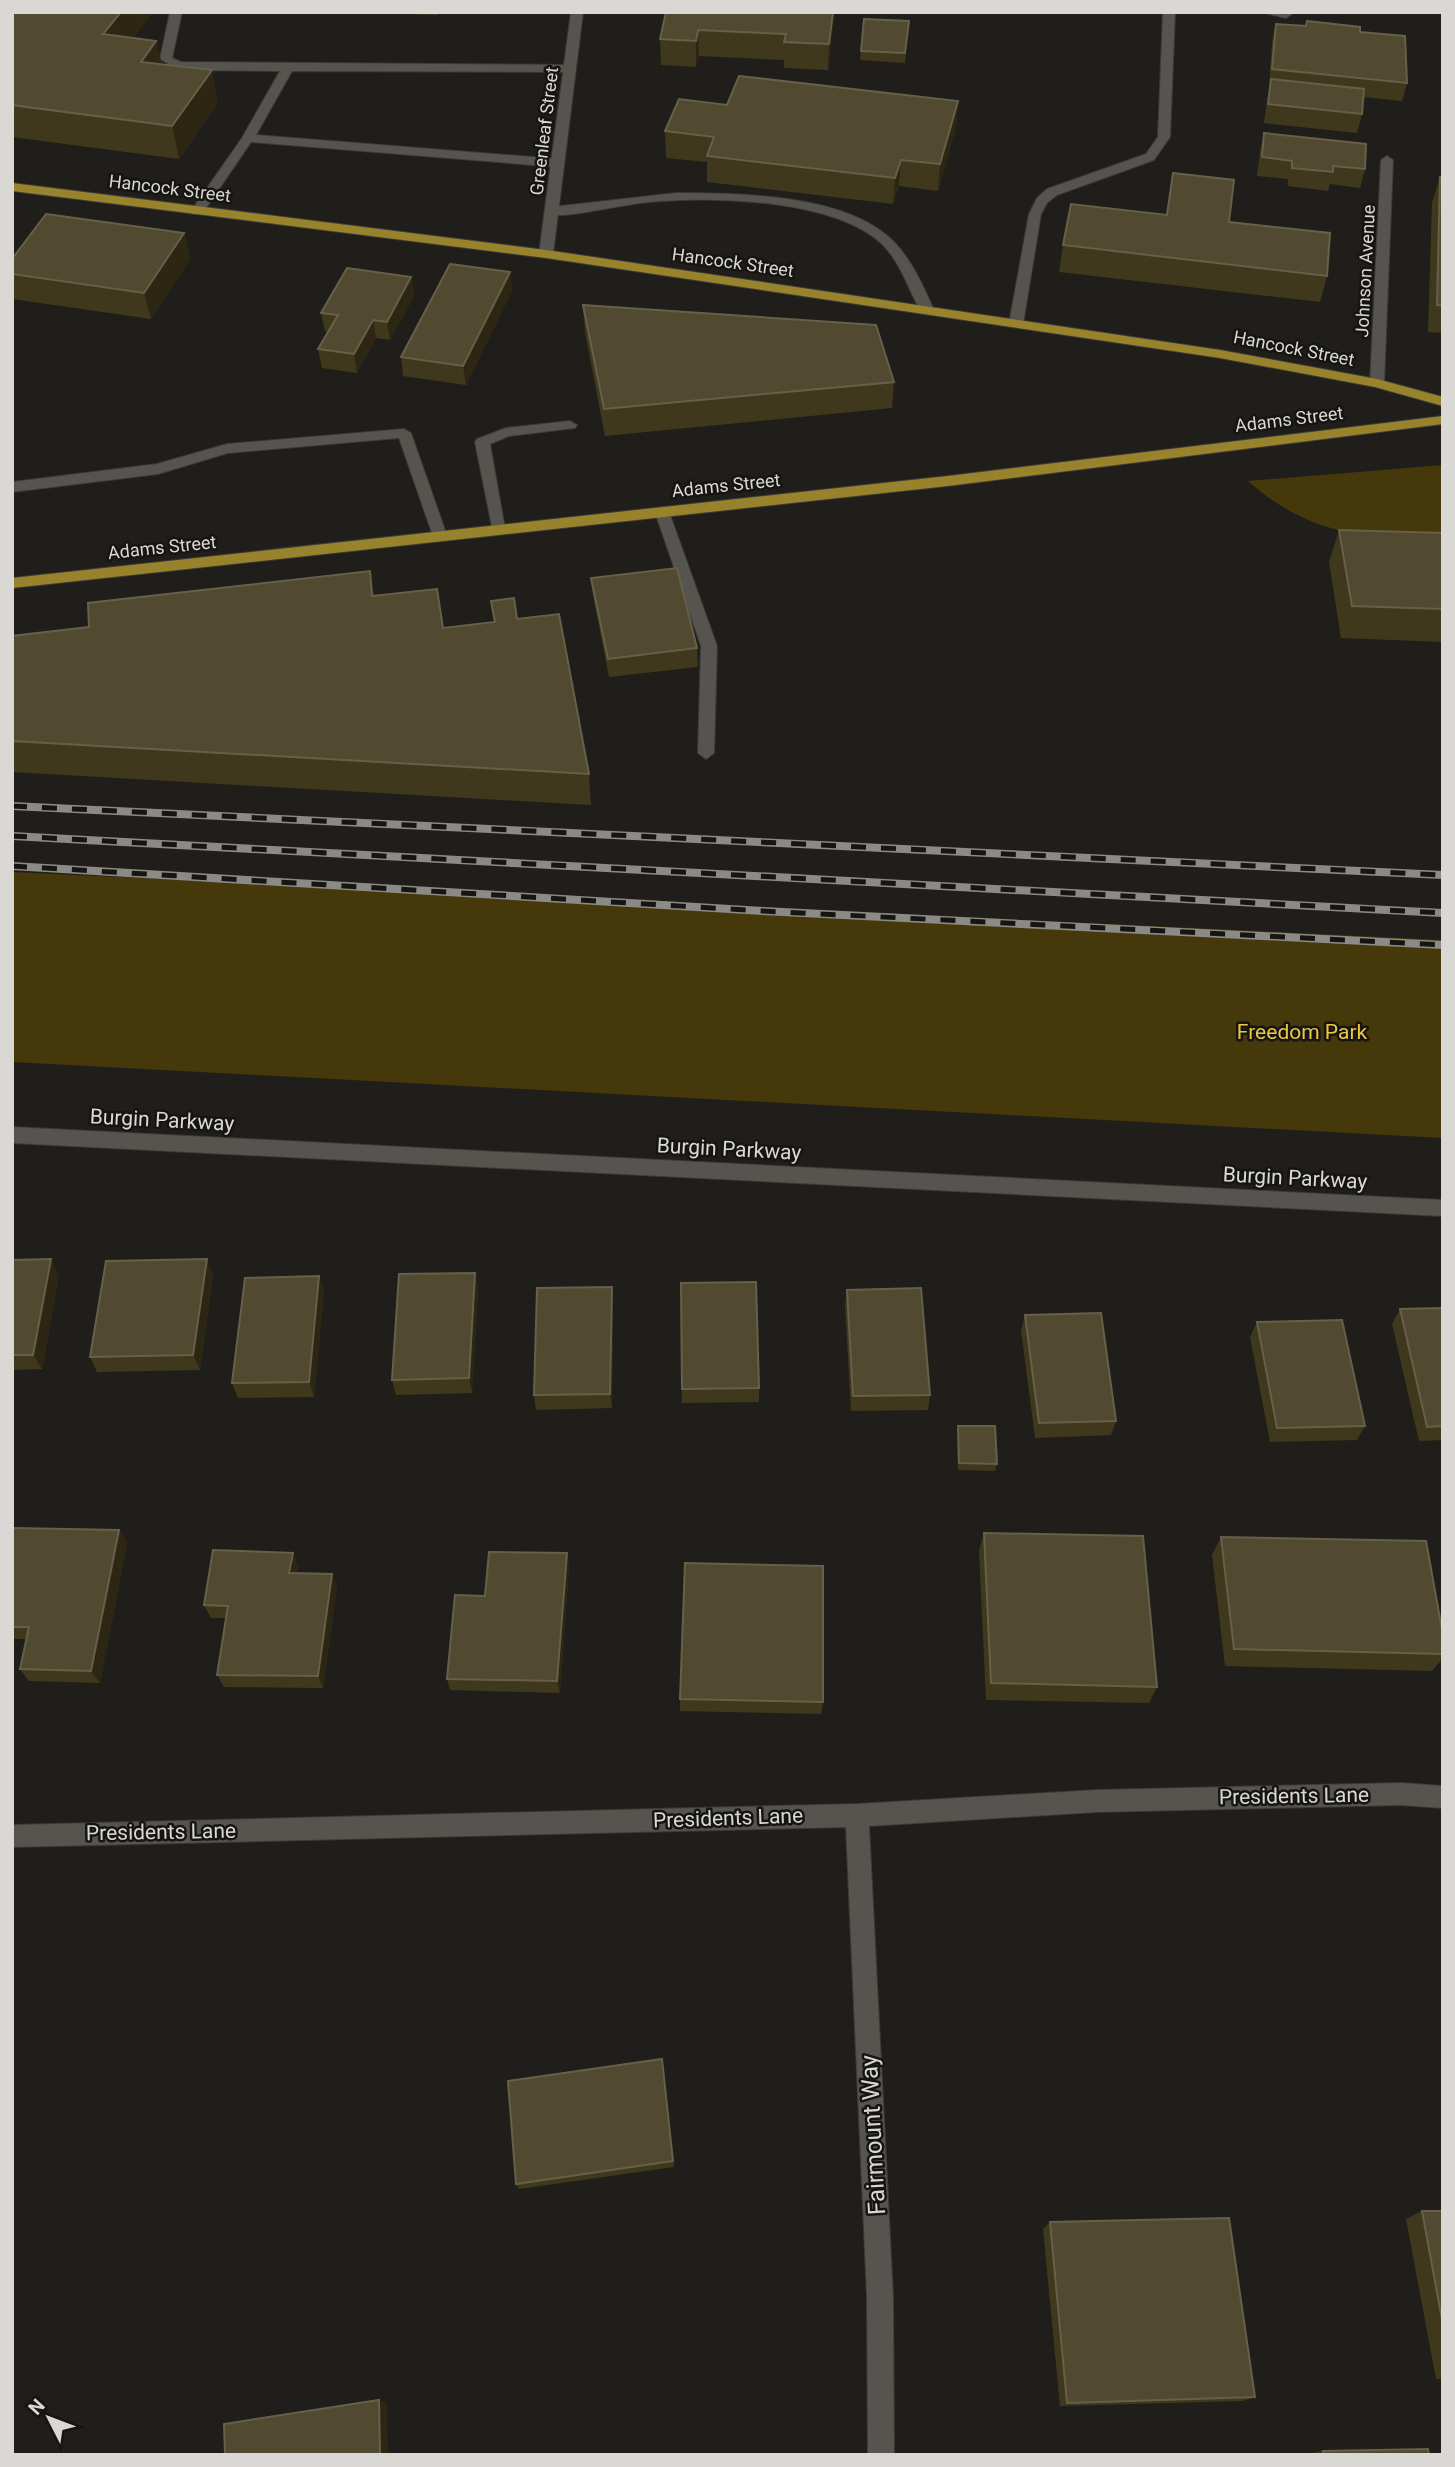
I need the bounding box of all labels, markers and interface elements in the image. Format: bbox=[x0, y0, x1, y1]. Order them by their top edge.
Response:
street label: Greenleaf Street bbox=[526, 66, 562, 196]
street label: Hancock Street bbox=[108, 170, 232, 206]
street label: Johnson Avenue bbox=[1351, 204, 1379, 338]
street label: Hancock Street bbox=[671, 243, 795, 281]
street label: Hancock Street bbox=[1232, 326, 1356, 370]
street label: Adams Street bbox=[1234, 402, 1344, 436]
street label: Adams Street bbox=[671, 469, 781, 501]
street label: Adams Street bbox=[107, 531, 217, 563]
park label: Freedom Park bbox=[1237, 1020, 1368, 1044]
street label: Burgin Parkway bbox=[89, 1104, 235, 1136]
street label: Burgin Parkway bbox=[656, 1133, 802, 1165]
street label: Burgin Parkway bbox=[1222, 1162, 1368, 1194]
street label: Presidents Lane bbox=[1219, 1783, 1369, 1809]
street label: Presidents Lane bbox=[653, 1803, 803, 1833]
street label: Presidents Lane bbox=[86, 1819, 236, 1845]
street label: Fairmount Way bbox=[855, 2054, 891, 2216]
north arrow bbox=[14, 2383, 84, 2453]
text: N bbox=[24, 2394, 50, 2420]

